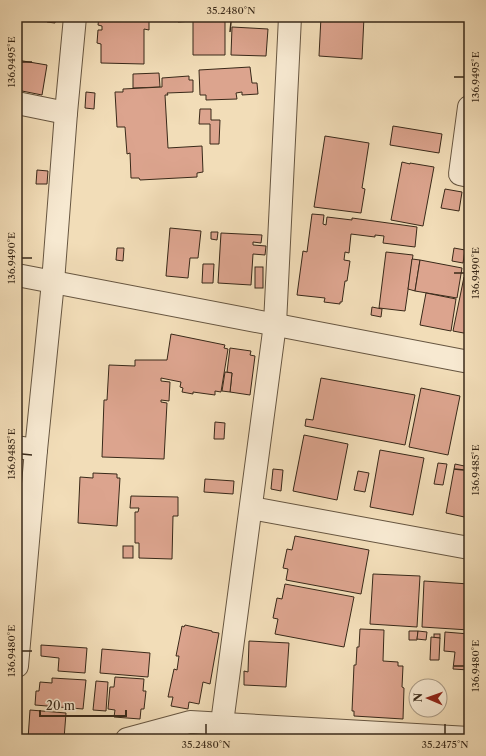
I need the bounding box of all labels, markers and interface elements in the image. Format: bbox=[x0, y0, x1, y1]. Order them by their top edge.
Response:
text: 35.2480°N bbox=[207, 4, 255, 17]
text: 136.9495°E bbox=[5, 36, 18, 88]
text: 136.9495°E bbox=[469, 51, 482, 103]
text: 136.9490°E bbox=[5, 232, 18, 284]
text: 136.9490°E bbox=[469, 247, 482, 299]
text: 136.9485°E bbox=[5, 428, 18, 480]
text: 136.9485°E bbox=[469, 444, 482, 496]
text: 136.9480°E bbox=[5, 625, 18, 677]
text: 136.9480°E bbox=[469, 640, 482, 692]
north arrow bbox=[408, 678, 448, 718]
scale bar bbox=[40, 692, 126, 718]
text: N bbox=[411, 692, 425, 703]
text: 20 m bbox=[46, 698, 75, 713]
text: 35.2480°N bbox=[182, 738, 230, 751]
text: 35.2475°N bbox=[421, 738, 469, 751]

